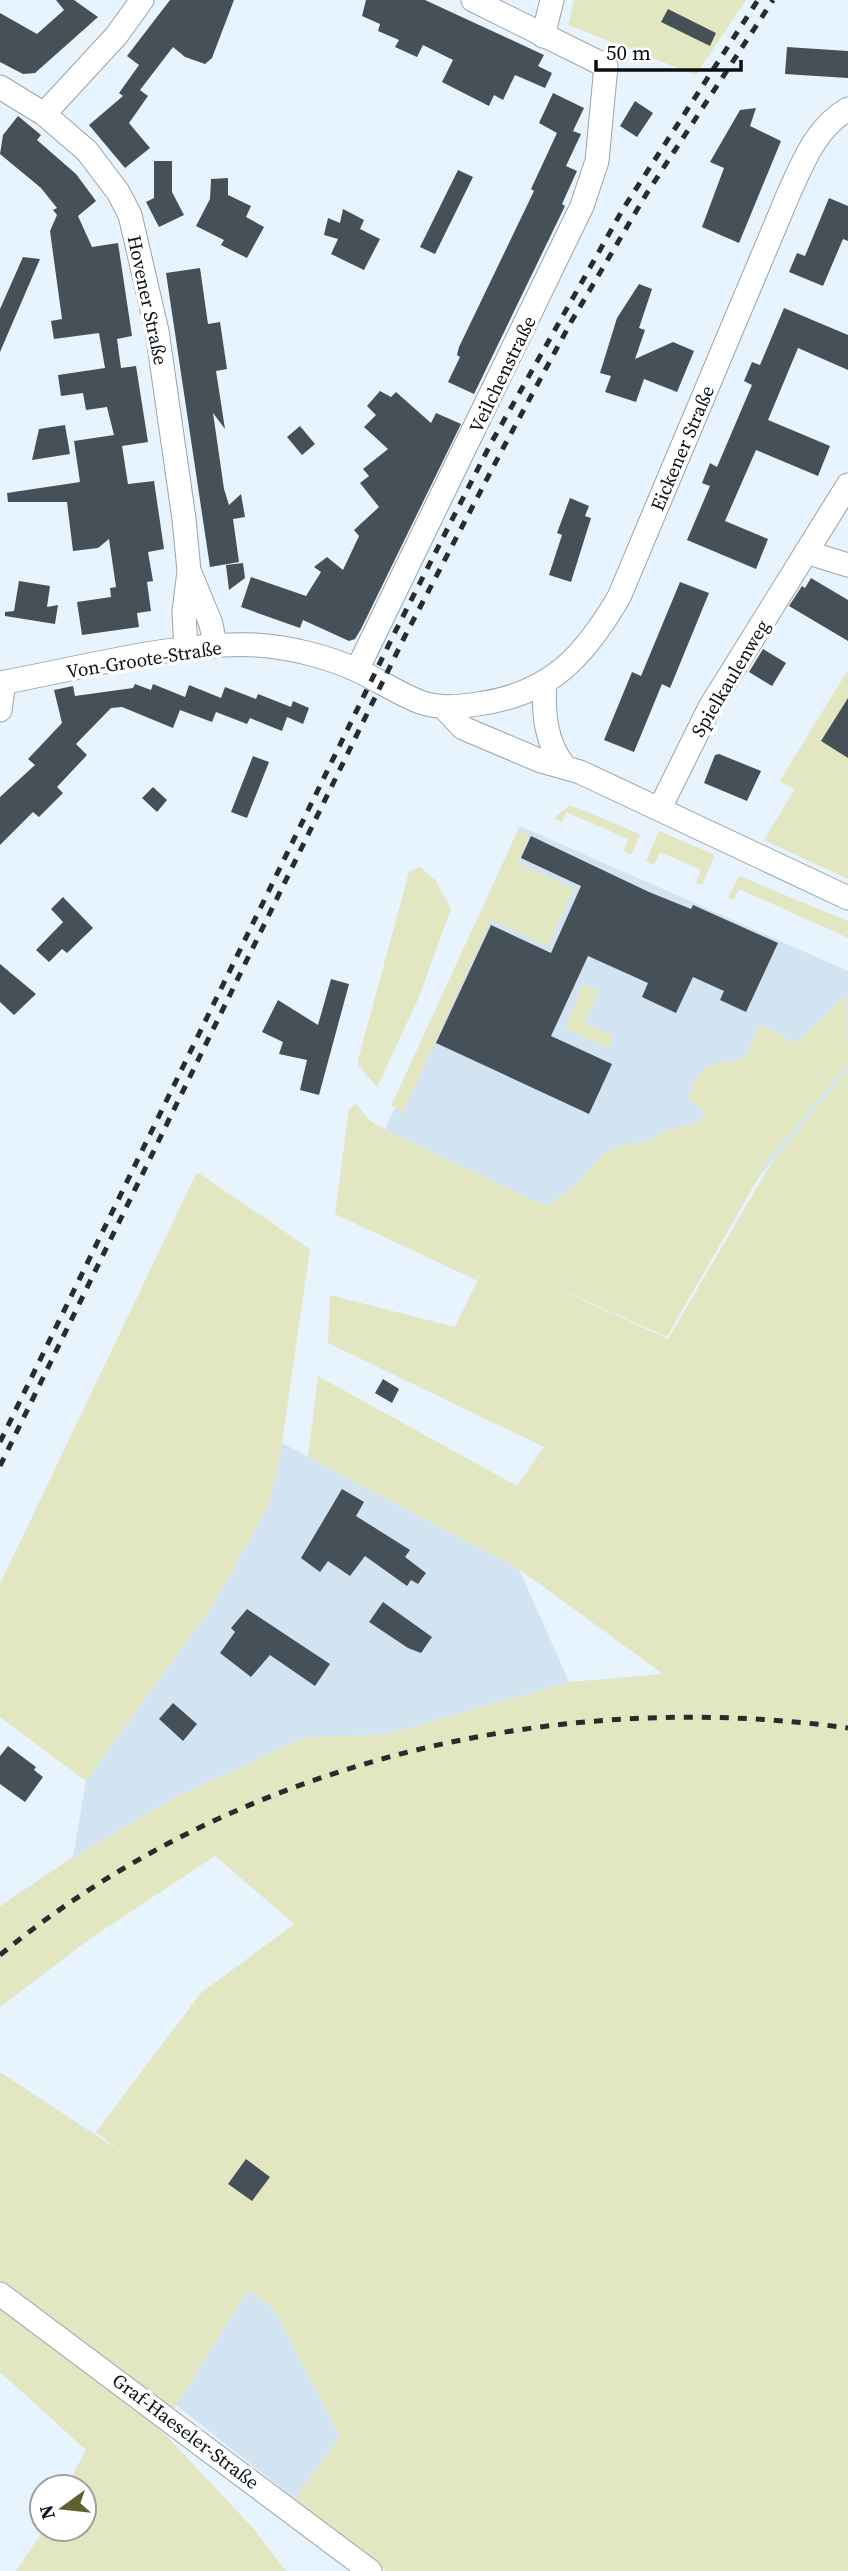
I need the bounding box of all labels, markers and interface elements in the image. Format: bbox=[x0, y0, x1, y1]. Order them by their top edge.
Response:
scale bar bbox=[596, 28, 741, 72]
text: 50 m bbox=[606, 38, 651, 67]
street label: Hovener Straße bbox=[122, 233, 174, 367]
street label: Veilchenstraße bbox=[462, 311, 542, 437]
street label: Eickener Straße bbox=[644, 381, 720, 515]
street label: Spielkaulenweg bbox=[685, 614, 775, 742]
street label: Von-Groote-Straße bbox=[64, 634, 224, 684]
street label: Graf-Haeseler-Straße bbox=[107, 2367, 265, 2495]
north arrow bbox=[28, 2473, 98, 2543]
text: N bbox=[32, 2502, 61, 2522]

